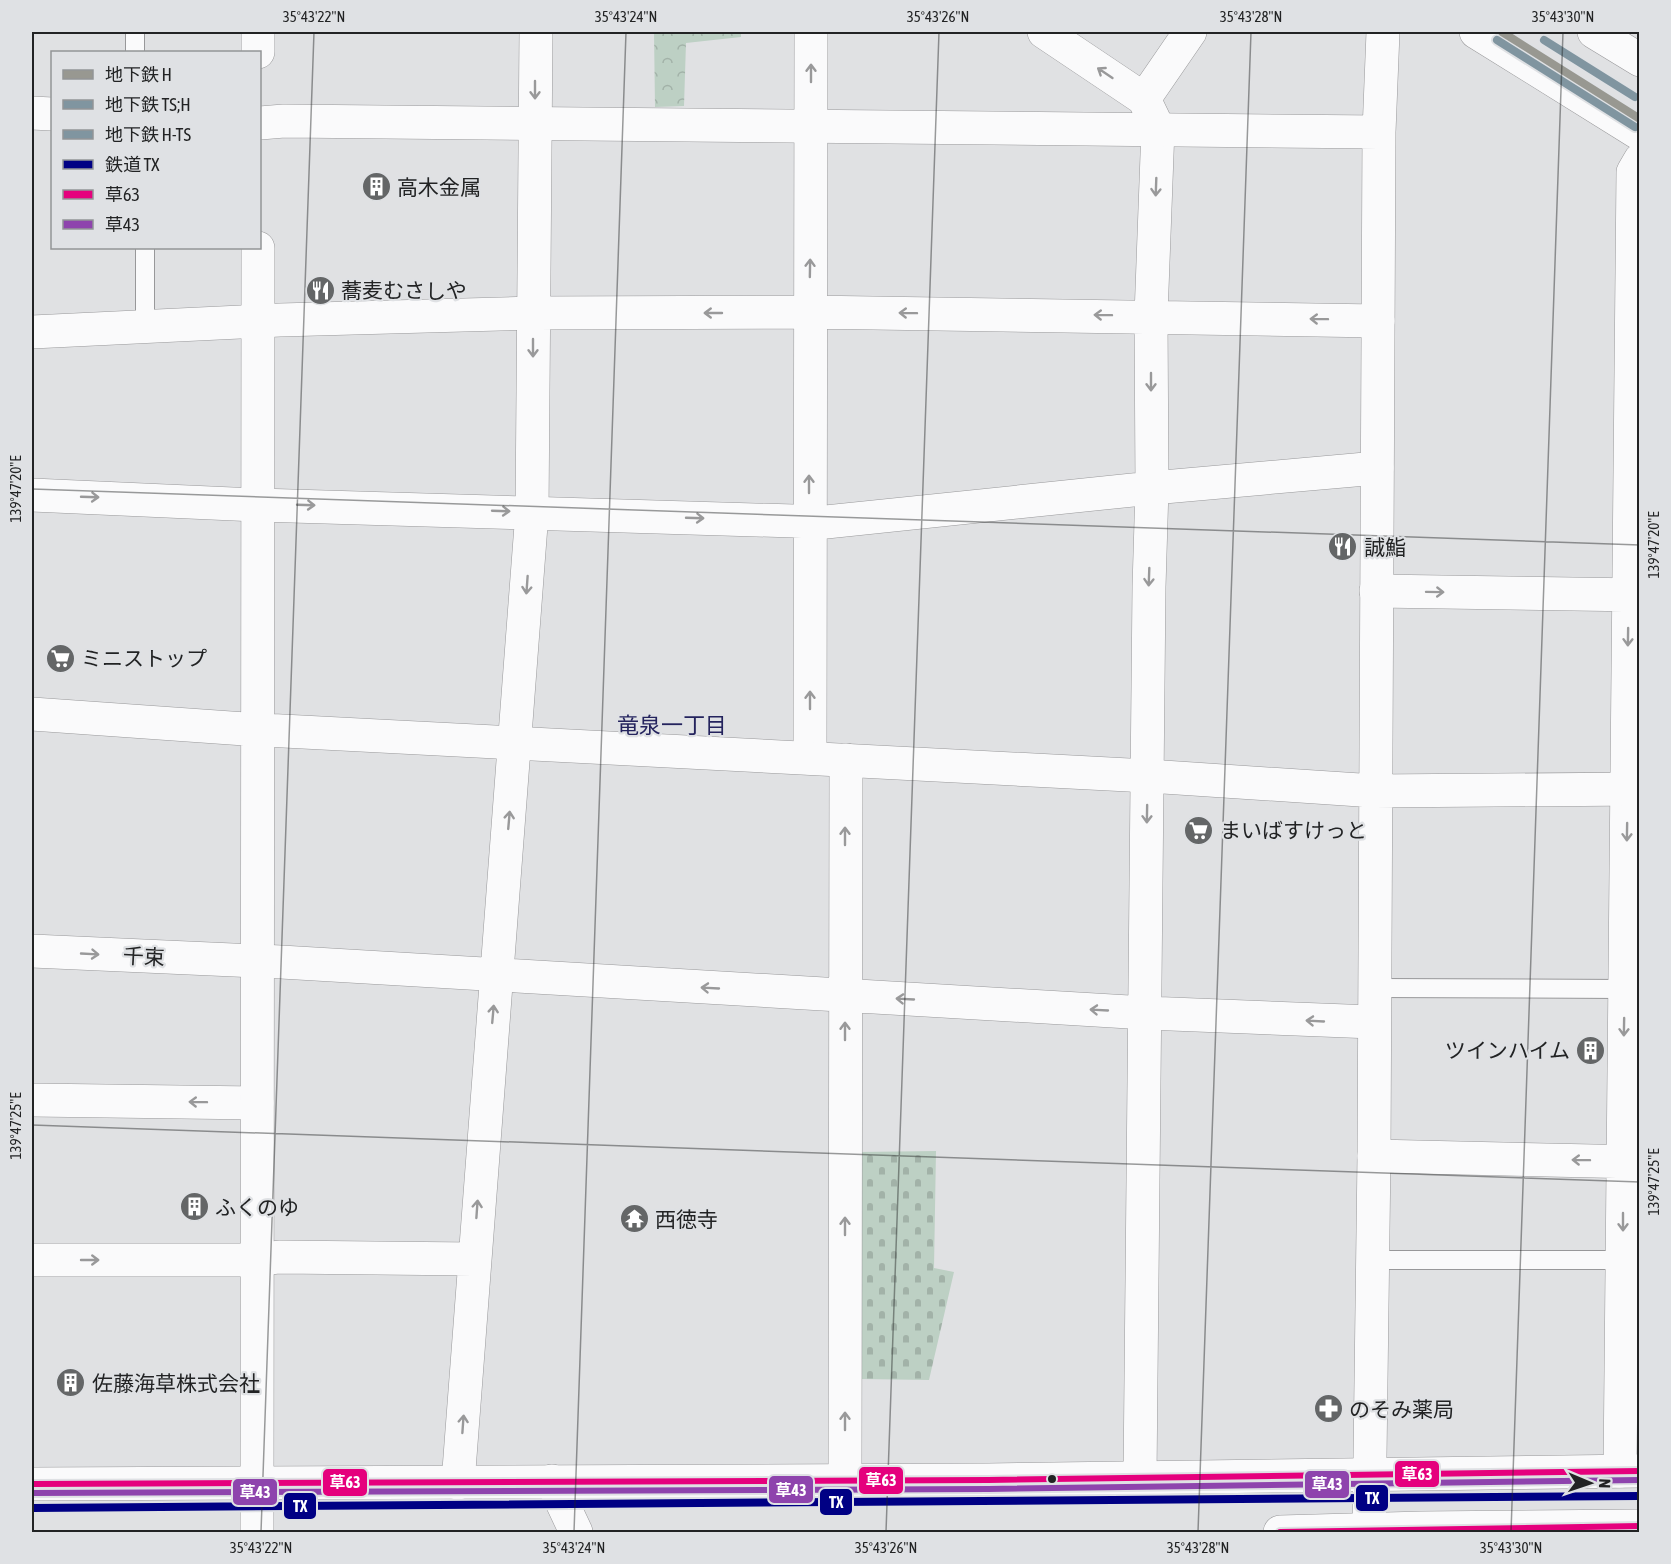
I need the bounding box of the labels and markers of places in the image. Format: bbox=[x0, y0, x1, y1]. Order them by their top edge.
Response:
building icon: 高木金属 bbox=[360, 171, 392, 203]
place label: 高木金属 bbox=[397, 175, 481, 199]
restaurant icon: 蕎麦むさしや bbox=[304, 274, 336, 306]
place label: 蕎麦むさしや bbox=[341, 278, 467, 302]
restaurant icon: 誠鮨 bbox=[1327, 531, 1359, 563]
place label: 誠鮨 bbox=[1364, 535, 1406, 559]
supermarket icon: ミニストップ bbox=[44, 642, 76, 674]
place label: ミニストップ bbox=[81, 646, 207, 670]
supermarket icon: まいばすけっと bbox=[1183, 814, 1215, 846]
place label: まいばすけっと bbox=[1220, 818, 1367, 842]
building icon: ツインハイム bbox=[1575, 1034, 1607, 1066]
place label: ツインハイム bbox=[1445, 1038, 1570, 1062]
building icon: ふくのゆ bbox=[178, 1191, 210, 1223]
place label: ふくのゆ bbox=[215, 1195, 299, 1219]
temple icon: 西徳寺 bbox=[618, 1203, 650, 1235]
place label: 西徳寺 bbox=[655, 1207, 718, 1231]
building icon: 佐藤海草株式会社 bbox=[55, 1367, 87, 1399]
place label: 佐藤海草株式会社 bbox=[92, 1371, 260, 1395]
pharmacy icon: のそみ薬局 bbox=[1312, 1393, 1344, 1425]
place label: のそみ薬局 bbox=[1349, 1397, 1454, 1421]
unlabelled marker bbox=[1046, 1473, 1058, 1485]

